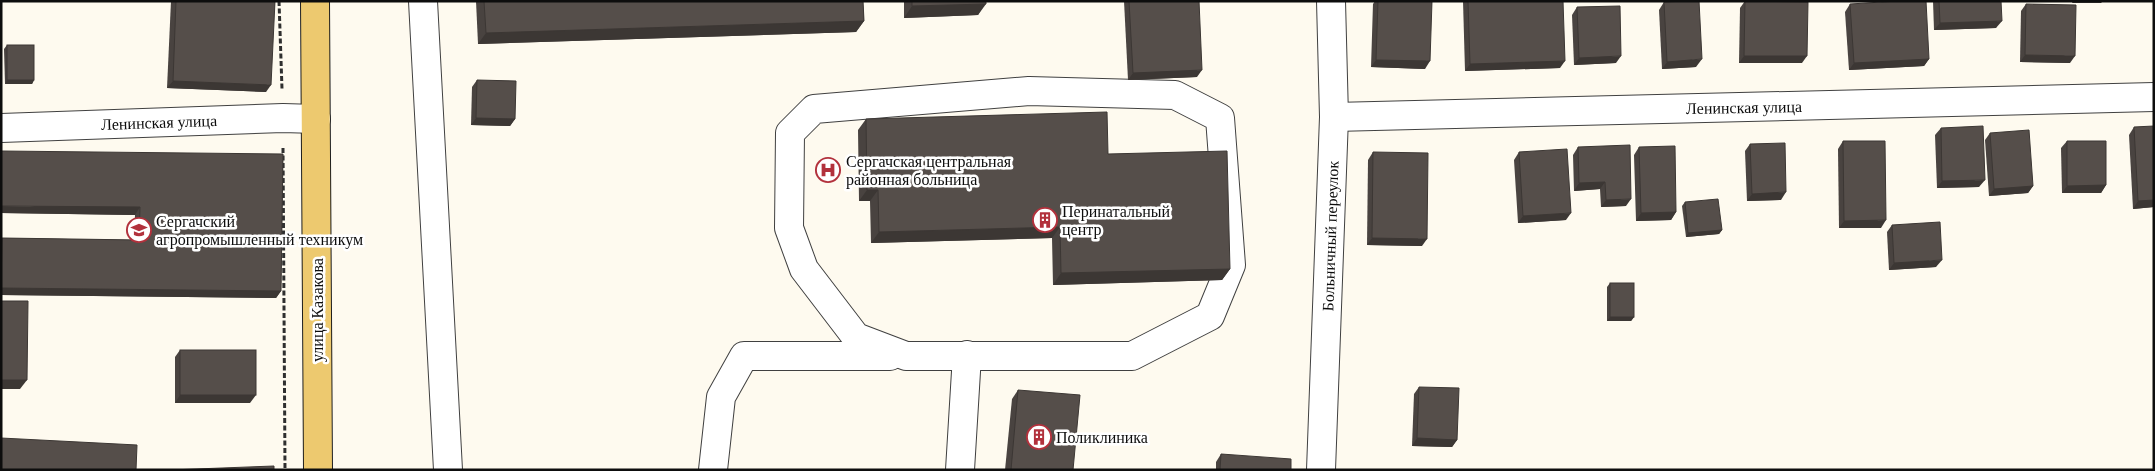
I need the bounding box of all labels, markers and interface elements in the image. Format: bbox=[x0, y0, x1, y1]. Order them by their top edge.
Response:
street label: Ленинская улица bbox=[1686, 98, 1802, 118]
street label: Ленинская улица bbox=[101, 112, 217, 134]
place label: Сергачская центральная районная больница bbox=[846, 153, 1012, 189]
hospital icon: Сергачская центральная районная больница bbox=[815, 157, 841, 183]
street label: Больничный переулок bbox=[1319, 160, 1343, 312]
place label: Перинатальный центр bbox=[1062, 203, 1170, 239]
building icon: Перинатальный центр bbox=[1032, 207, 1058, 233]
place label: Сергачский агропромышленный техникум bbox=[156, 213, 363, 249]
school or university icon: Сергачский агропромышленный техникум bbox=[126, 217, 152, 243]
street label: улица Казакова bbox=[309, 258, 327, 362]
building icon: Поликлиника bbox=[1026, 424, 1052, 450]
place label: Поликлиника bbox=[1056, 429, 1148, 446]

